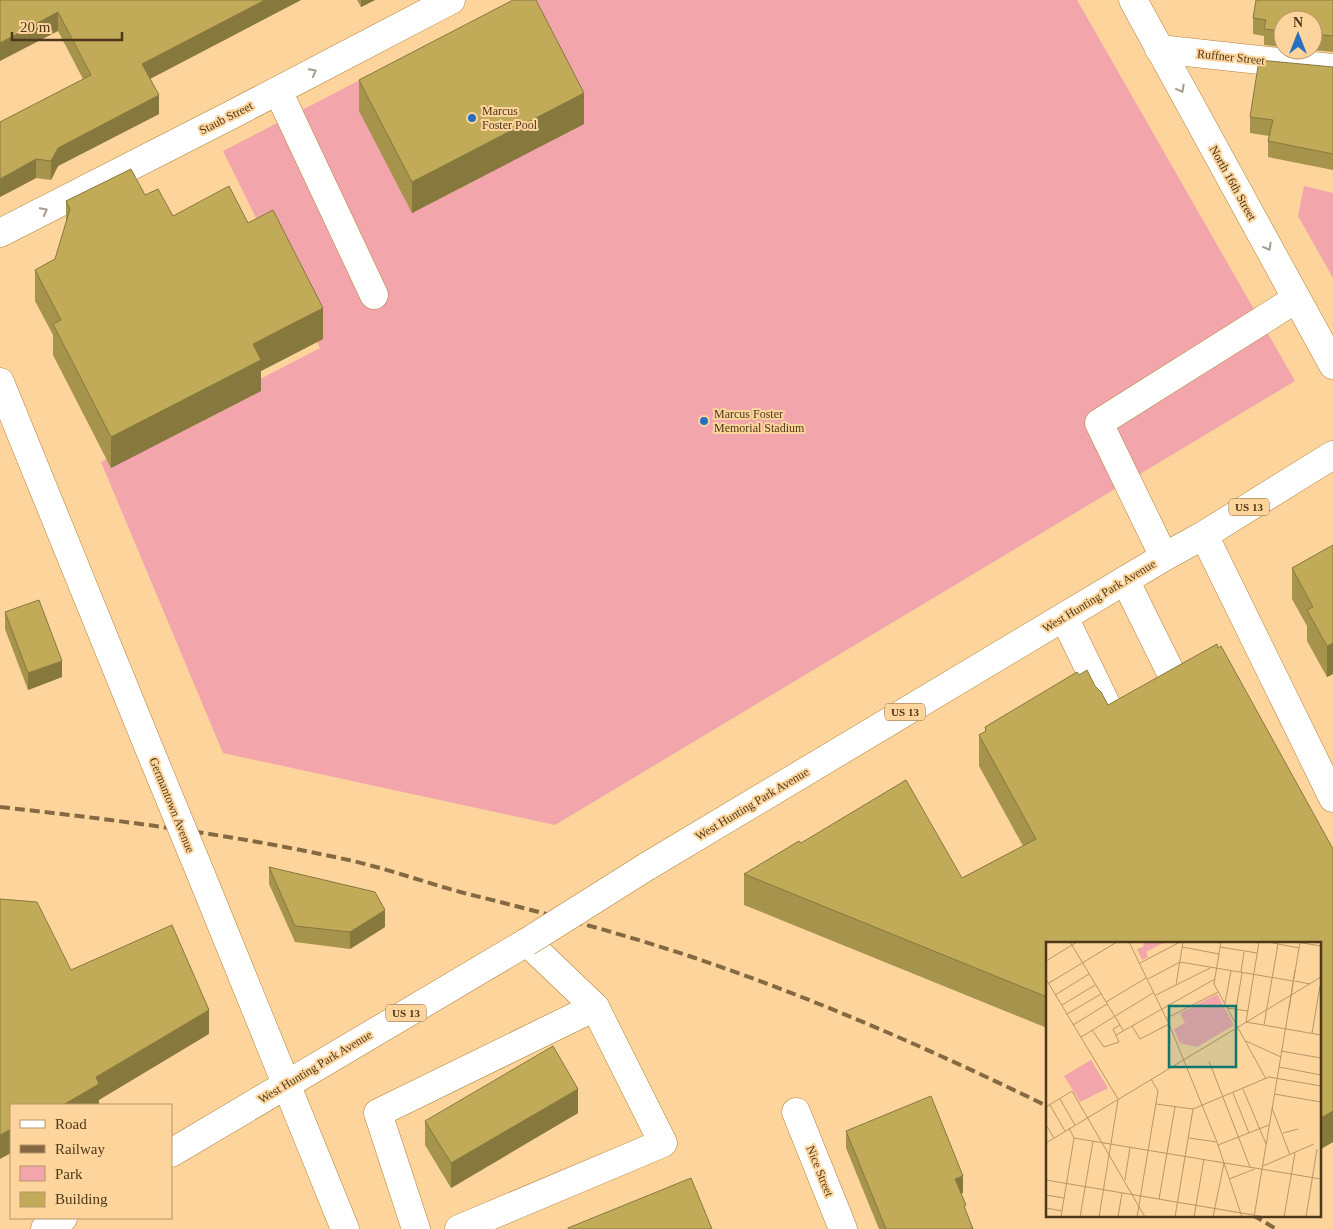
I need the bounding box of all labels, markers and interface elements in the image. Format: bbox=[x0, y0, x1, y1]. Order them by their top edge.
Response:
scale bar bbox=[12, 10, 122, 42]
north arrow bbox=[1273, 10, 1323, 60]
text: N bbox=[1293, 15, 1303, 30]
text: 20 m bbox=[20, 19, 51, 35]
street label: Ruffner Street bbox=[1196, 46, 1266, 68]
one-way arrow bbox=[307, 69, 316, 79]
one-way arrow bbox=[1175, 83, 1185, 92]
street label: Staub Street bbox=[197, 98, 256, 137]
place label: Marcus Foster Pool bbox=[482, 104, 538, 132]
marker: Marcus Foster Pool bbox=[466, 112, 478, 124]
street label: North 16th Street bbox=[1207, 143, 1260, 223]
one-way arrow bbox=[39, 207, 48, 217]
one-way arrow bbox=[1262, 241, 1272, 250]
place label: Marcus Foster Memorial Stadium bbox=[714, 407, 805, 435]
marker: Marcus Foster Memorial Stadium bbox=[698, 415, 710, 427]
road number: US 13 bbox=[1229, 498, 1269, 516]
street label: West Hunting Park Avenue bbox=[1040, 557, 1158, 635]
road number: US 13 bbox=[885, 704, 925, 720]
street label: Germantown Avenue bbox=[147, 755, 197, 855]
street label: West Hunting Park Avenue bbox=[693, 765, 811, 843]
inset map bbox=[1046, 942, 1320, 1216]
road number: US 13 bbox=[386, 1004, 426, 1021]
street label: West Hunting Park Avenue bbox=[256, 1028, 374, 1106]
legend bbox=[10, 1104, 172, 1219]
text: Road bbox=[55, 1116, 87, 1132]
text: Railway bbox=[55, 1141, 105, 1157]
street label: Nice Street bbox=[803, 1144, 837, 1199]
text: Park bbox=[55, 1166, 83, 1182]
text: Building bbox=[55, 1191, 108, 1207]

